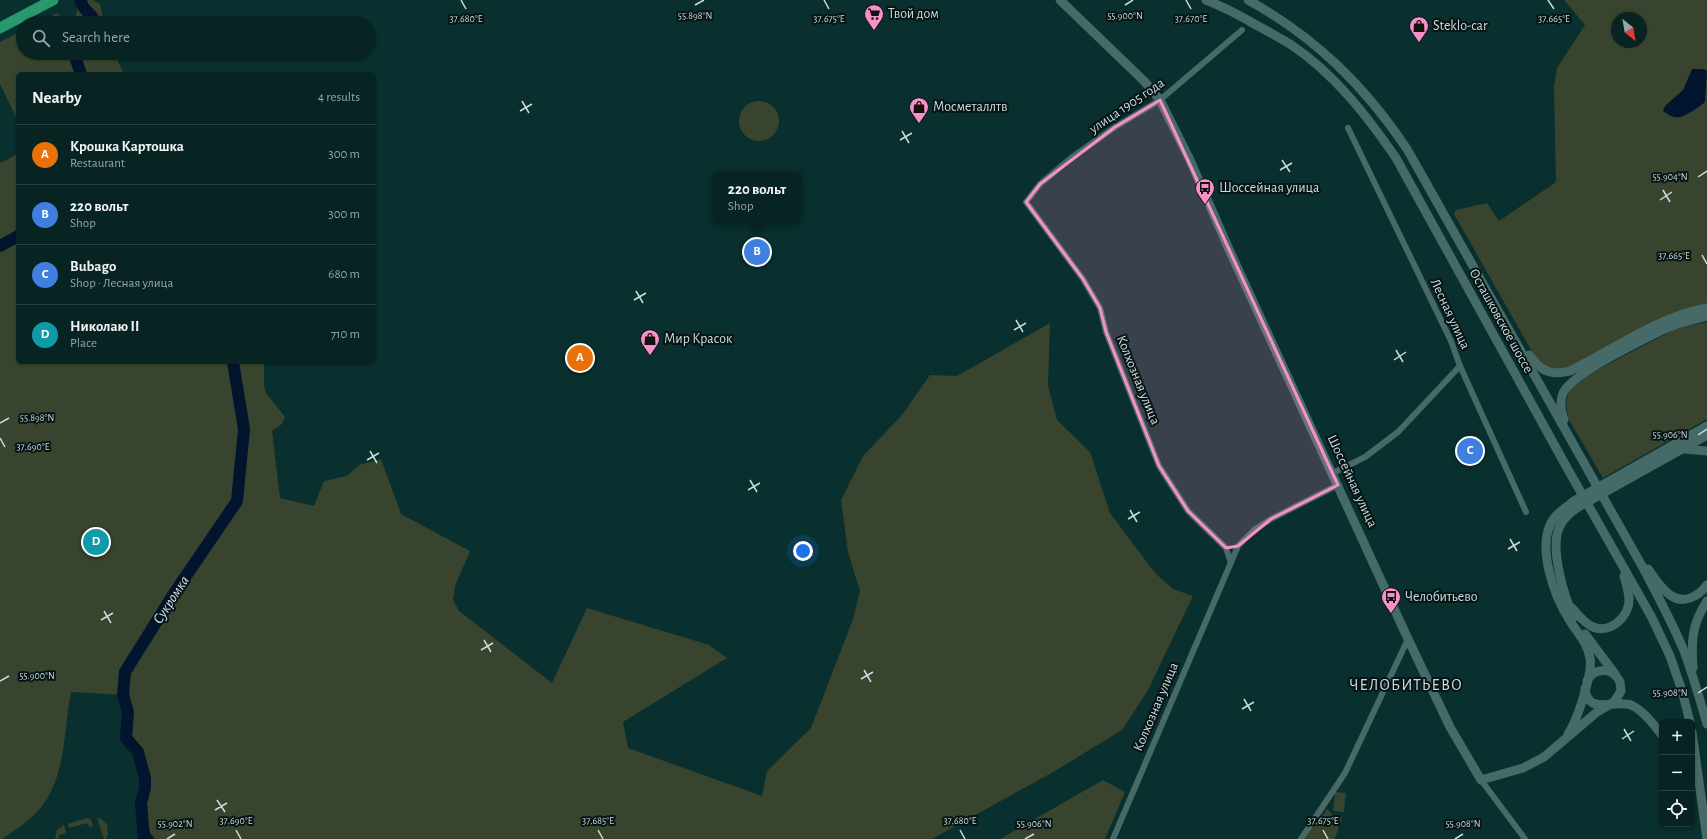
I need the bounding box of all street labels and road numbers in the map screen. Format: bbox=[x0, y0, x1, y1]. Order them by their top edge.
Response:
street label: улица 1905 года bbox=[1086, 75, 1168, 137]
street label: Осташковское шоссе bbox=[1466, 266, 1536, 376]
street label: Лесная улица bbox=[1428, 277, 1473, 352]
street label: Колхозная улица bbox=[1114, 333, 1163, 427]
street label: Шоссейная улица bbox=[1324, 433, 1380, 530]
street label: Колхозная улица bbox=[1131, 660, 1181, 754]

